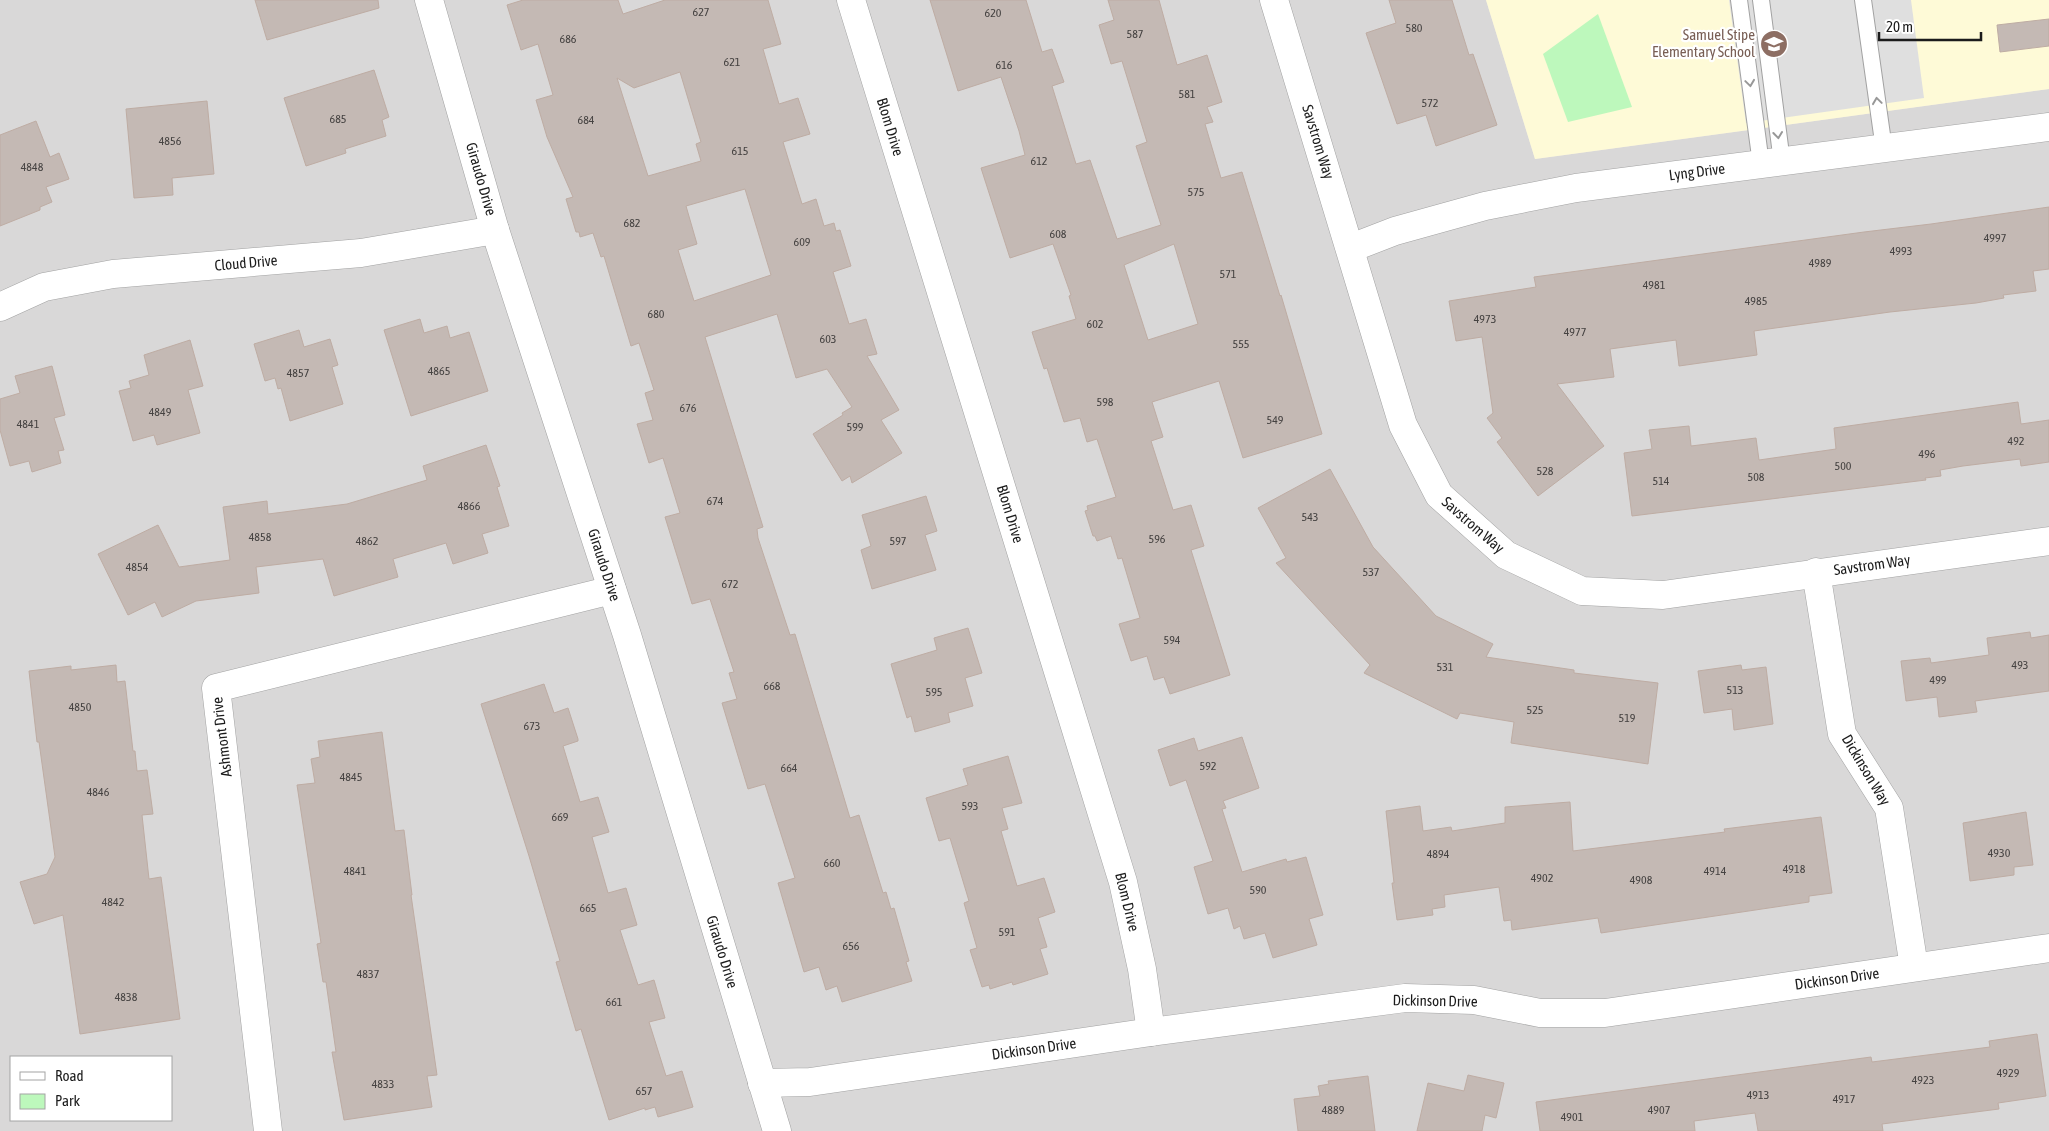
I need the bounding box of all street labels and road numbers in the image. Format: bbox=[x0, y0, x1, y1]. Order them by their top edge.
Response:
street label: Blom Drive bbox=[874, 96, 907, 158]
street label: Savstrom Way bbox=[1299, 103, 1338, 181]
street label: Giraudo Drive bbox=[463, 140, 500, 217]
street label: Lyng Drive bbox=[1668, 160, 1726, 183]
street label: Cloud Drive bbox=[214, 251, 278, 274]
street label: Blom Drive bbox=[994, 483, 1027, 545]
street label: Savstrom Way bbox=[1439, 493, 1508, 556]
street label: Giraudo Drive bbox=[585, 527, 624, 603]
street label: Savstrom Way bbox=[1833, 551, 1911, 578]
street label: Ashmont Drive bbox=[208, 696, 235, 778]
street label: Dickinson Way bbox=[1839, 731, 1894, 808]
street label: Blom Drive bbox=[1112, 871, 1143, 933]
street label: Giraudo Drive bbox=[703, 913, 742, 990]
street label: Dickinson Drive bbox=[1794, 964, 1880, 993]
street label: Dickinson Drive bbox=[1392, 991, 1478, 1010]
street label: Dickinson Drive bbox=[991, 1034, 1077, 1063]

